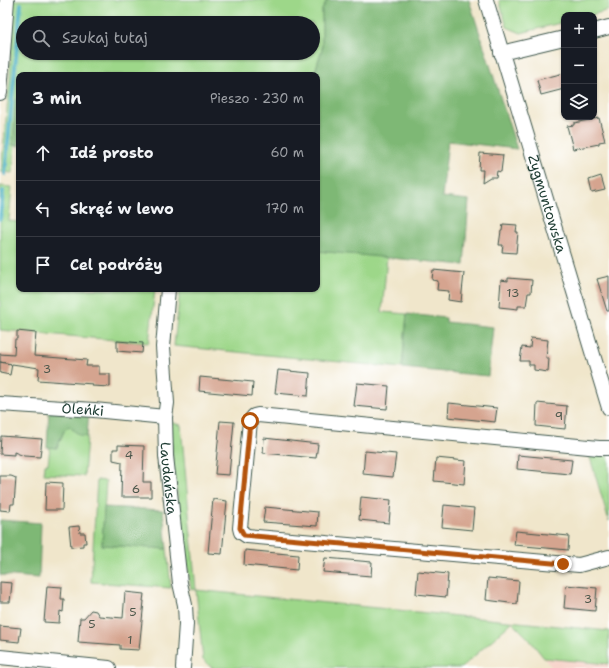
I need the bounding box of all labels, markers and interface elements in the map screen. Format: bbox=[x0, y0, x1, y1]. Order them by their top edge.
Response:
map controls bbox=[561, 12, 597, 120]
button: + bbox=[561, 12, 597, 48]
search box bbox=[16, 16, 320, 60]
icon: search bbox=[30, 27, 52, 49]
text: Szukaj tutaj bbox=[62, 28, 148, 48]
button: − bbox=[561, 48, 597, 84]
button: layers bbox=[561, 84, 597, 120]
text: 3 min bbox=[32, 87, 82, 109]
text: Pieszo · 230 m bbox=[210, 90, 304, 107]
icon: ahead bbox=[32, 142, 54, 164]
text: Idź prosto bbox=[70, 143, 154, 163]
text: 60 m bbox=[271, 144, 304, 161]
street label: Zygmuntowska bbox=[524, 153, 571, 256]
icon: left bbox=[32, 198, 54, 220]
text: Skręć w lewo bbox=[70, 199, 174, 219]
text: 170 m bbox=[266, 200, 304, 217]
icon: arrive bbox=[32, 254, 54, 276]
text: Cel podróży bbox=[70, 255, 162, 275]
house number: 13 bbox=[507, 285, 519, 301]
house number: 3 bbox=[43, 361, 51, 377]
street label: Oleńki bbox=[61, 399, 105, 420]
house number: 9 bbox=[555, 408, 563, 424]
route start bbox=[241, 412, 259, 430]
street label: Laudańska bbox=[157, 442, 181, 516]
house number: 4 bbox=[125, 447, 133, 463]
house number: 6 bbox=[132, 481, 140, 497]
route end bbox=[554, 555, 572, 573]
house number: 3 bbox=[584, 591, 592, 607]
house number: 5 bbox=[129, 604, 137, 620]
house number: 5 bbox=[88, 616, 96, 632]
house number: 1 bbox=[127, 632, 133, 648]

